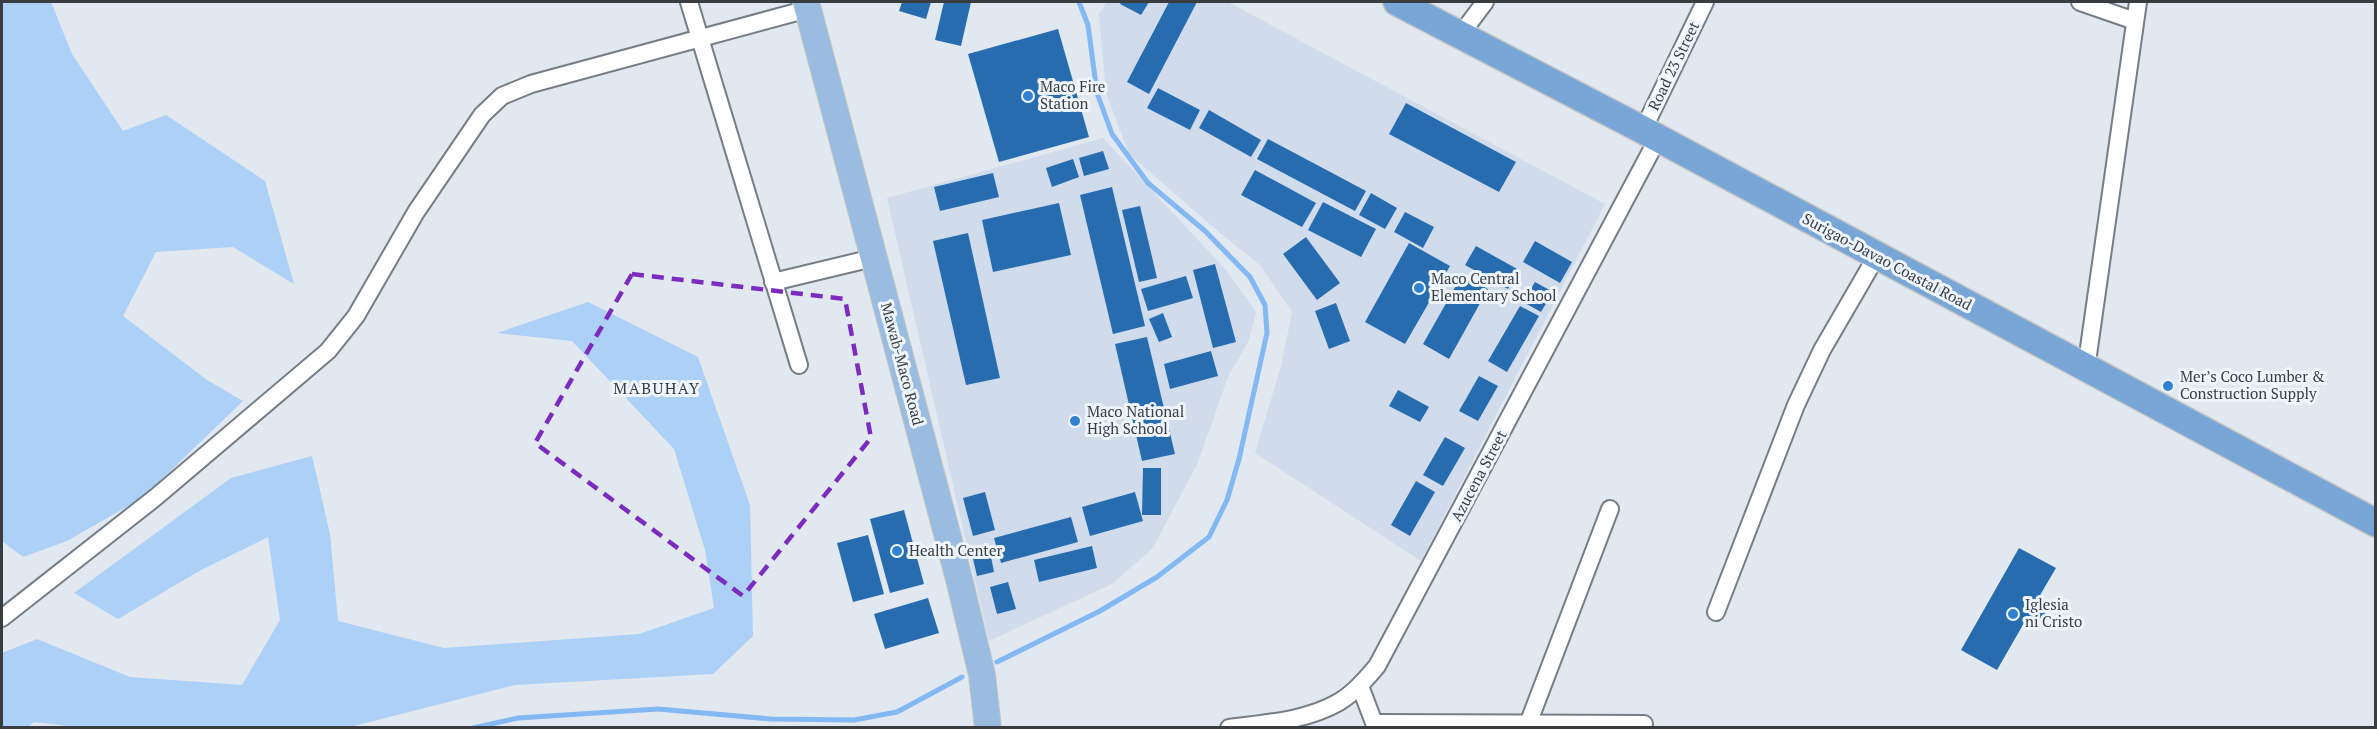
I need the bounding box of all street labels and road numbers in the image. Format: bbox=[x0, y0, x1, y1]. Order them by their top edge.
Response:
street label: Road 23 Street bbox=[1643, 17, 1703, 113]
street label: Surigao-Davao Coastal Road bbox=[1799, 208, 1976, 314]
street label: Mawab-Maco Road bbox=[877, 300, 929, 427]
street label: Azucena Street bbox=[1446, 426, 1511, 525]

